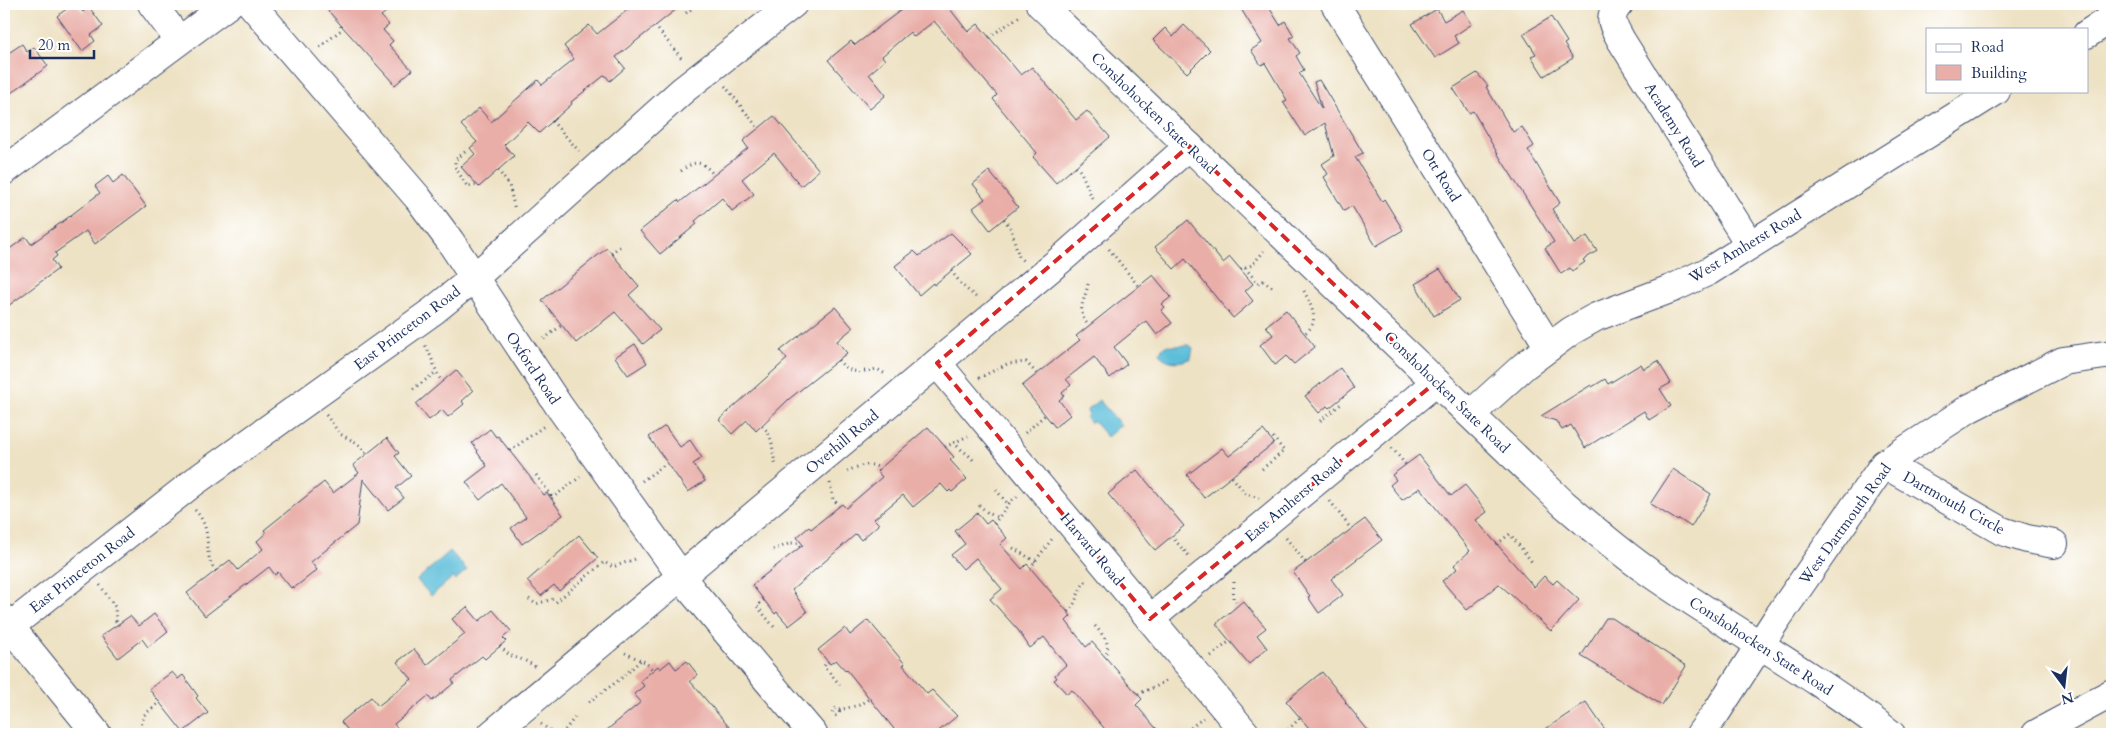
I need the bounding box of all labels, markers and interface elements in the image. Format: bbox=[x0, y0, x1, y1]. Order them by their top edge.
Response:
scale bar bbox=[30, 28, 94, 60]
legend bbox=[1926, 28, 2088, 92]
text: 20 m bbox=[38, 35, 70, 55]
text: Road bbox=[1971, 37, 2004, 57]
street label: Conshohocken State Road bbox=[1087, 48, 1221, 178]
text: Building bbox=[1971, 63, 2027, 83]
street label: Academy Road bbox=[1640, 79, 1708, 171]
street label: Ott Road bbox=[1417, 144, 1465, 206]
street label: West Amherst Road bbox=[1684, 205, 1805, 288]
street label: East Princeton Road bbox=[350, 281, 464, 375]
street label: Conshohocken State Road bbox=[1380, 327, 1514, 457]
street label: Oxford Road bbox=[501, 328, 565, 408]
street label: Overhill Road bbox=[801, 405, 883, 479]
street label: East Amherst Road bbox=[1241, 454, 1345, 546]
street label: West Dartmouth Road bbox=[1794, 459, 1896, 589]
street label: Dartmouth Circle bbox=[1899, 467, 2009, 539]
street label: Harvard Road bbox=[1056, 508, 1128, 590]
street label: East Princeton Road bbox=[25, 523, 139, 617]
street label: Conshohocken State Road bbox=[1685, 592, 1837, 700]
north arrow bbox=[2038, 660, 2088, 710]
text: N bbox=[2059, 687, 2076, 709]

